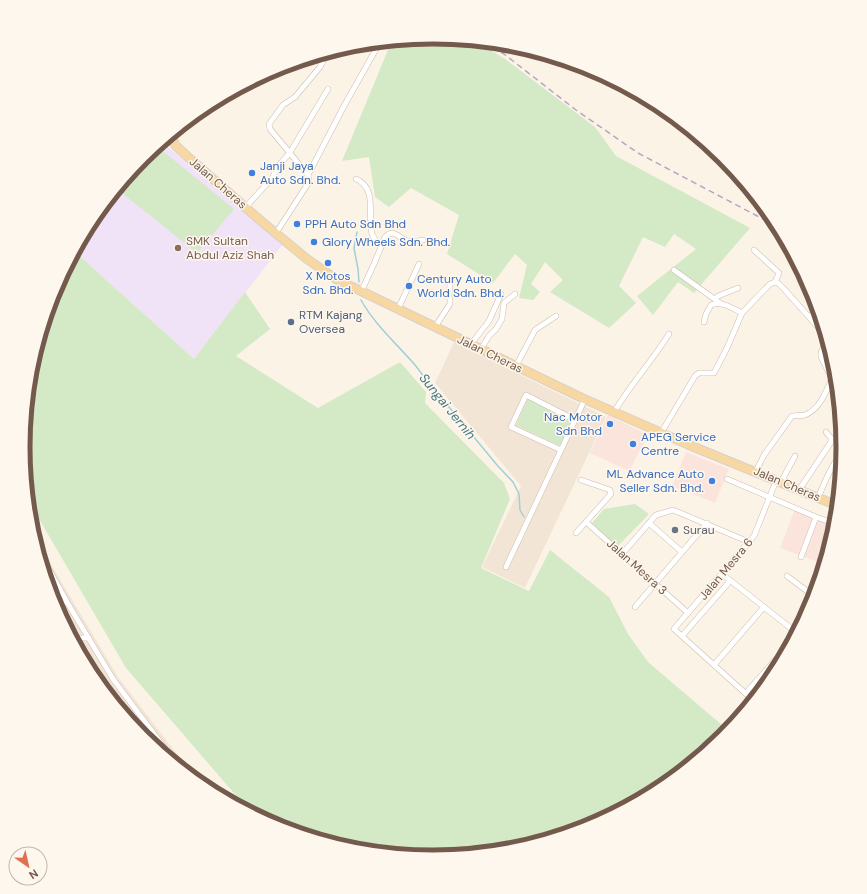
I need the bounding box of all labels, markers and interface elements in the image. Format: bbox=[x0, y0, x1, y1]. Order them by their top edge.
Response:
street label: Jalan Cheras bbox=[186, 154, 250, 212]
place label: Janji Jaya Auto Sdn. Bhd. bbox=[260, 158, 341, 188]
marker: Janji Jaya Auto Sdn. Bhd. bbox=[247, 168, 257, 178]
place label: PPH Auto Sdn Bhd bbox=[305, 216, 406, 232]
marker: PPH Auto Sdn Bhd bbox=[292, 219, 302, 229]
place label: SMK Sultan Abdul Aziz Shah bbox=[186, 233, 274, 263]
place label: Glory Wheels Sdn. Bhd. bbox=[322, 234, 450, 250]
marker: Glory Wheels Sdn. Bhd. bbox=[309, 237, 319, 247]
marker: SMK Sultan Abdul Aziz Shah bbox=[173, 243, 183, 253]
marker: X Motos Sdn. Bhd. bbox=[323, 258, 333, 268]
place label: X Motos Sdn. Bhd. bbox=[303, 268, 353, 298]
place label: Century Auto World Sdn. Bhd. bbox=[417, 271, 504, 301]
marker: Century Auto World Sdn. Bhd. bbox=[404, 281, 414, 291]
place label: RTM Kajang Oversea bbox=[299, 307, 363, 337]
marker: RTM Kajang Oversea bbox=[286, 317, 296, 327]
street label: Jalan Cheras bbox=[455, 331, 525, 377]
water label: Sungai Jernih bbox=[416, 370, 480, 443]
place label: Nac Motor Sdn Bhd bbox=[544, 409, 603, 439]
marker: Nac Motor Sdn Bhd bbox=[605, 419, 615, 429]
place label: APEG Service Centre bbox=[641, 429, 716, 459]
marker: APEG Service Centre bbox=[628, 439, 638, 449]
street label: Jalan Cheras bbox=[751, 463, 823, 505]
place label: ML Advance Auto Seller Sdn. Bhd. bbox=[607, 466, 704, 496]
marker: ML Advance Auto Seller Sdn. Bhd. bbox=[707, 476, 717, 486]
place label: Surau bbox=[683, 522, 715, 538]
marker: Surau bbox=[670, 525, 680, 535]
street label: Jalan Mesra 6 bbox=[695, 535, 757, 603]
street label: Jalan Mesra 3 bbox=[603, 536, 671, 598]
north arrow bbox=[8, 846, 48, 886]
text: N bbox=[26, 866, 41, 882]

